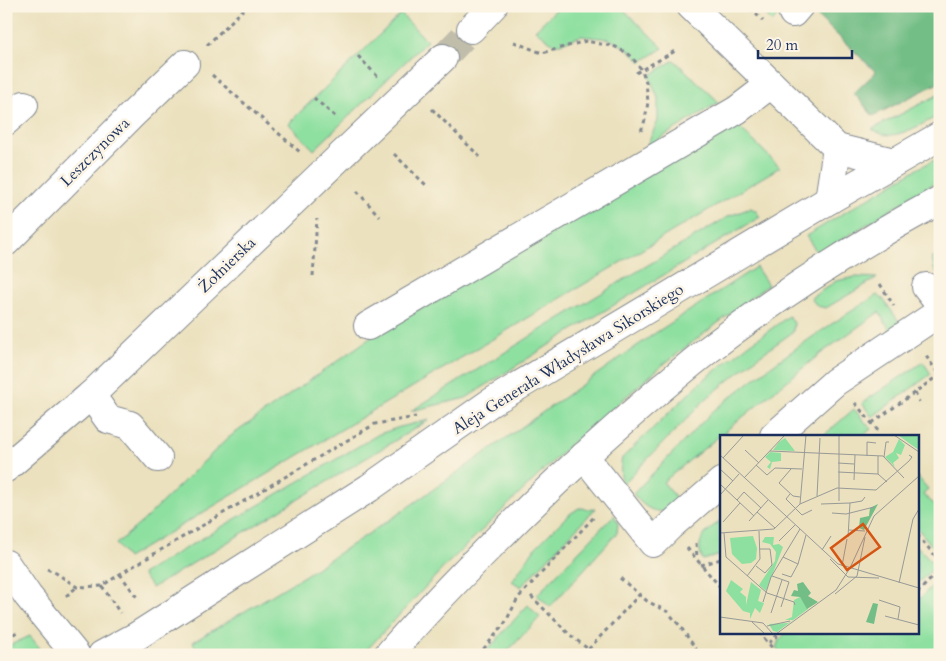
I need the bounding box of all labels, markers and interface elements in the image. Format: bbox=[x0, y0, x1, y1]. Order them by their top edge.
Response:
scale bar bbox=[758, 28, 852, 60]
text: 20 m bbox=[766, 35, 798, 55]
street label: Leszczynowa bbox=[55, 112, 135, 192]
street label: Żołnierska bbox=[193, 232, 261, 298]
street label: Aleja Generała Władysława Sikorskiego bbox=[448, 278, 688, 440]
inset map bbox=[720, 435, 918, 634]

